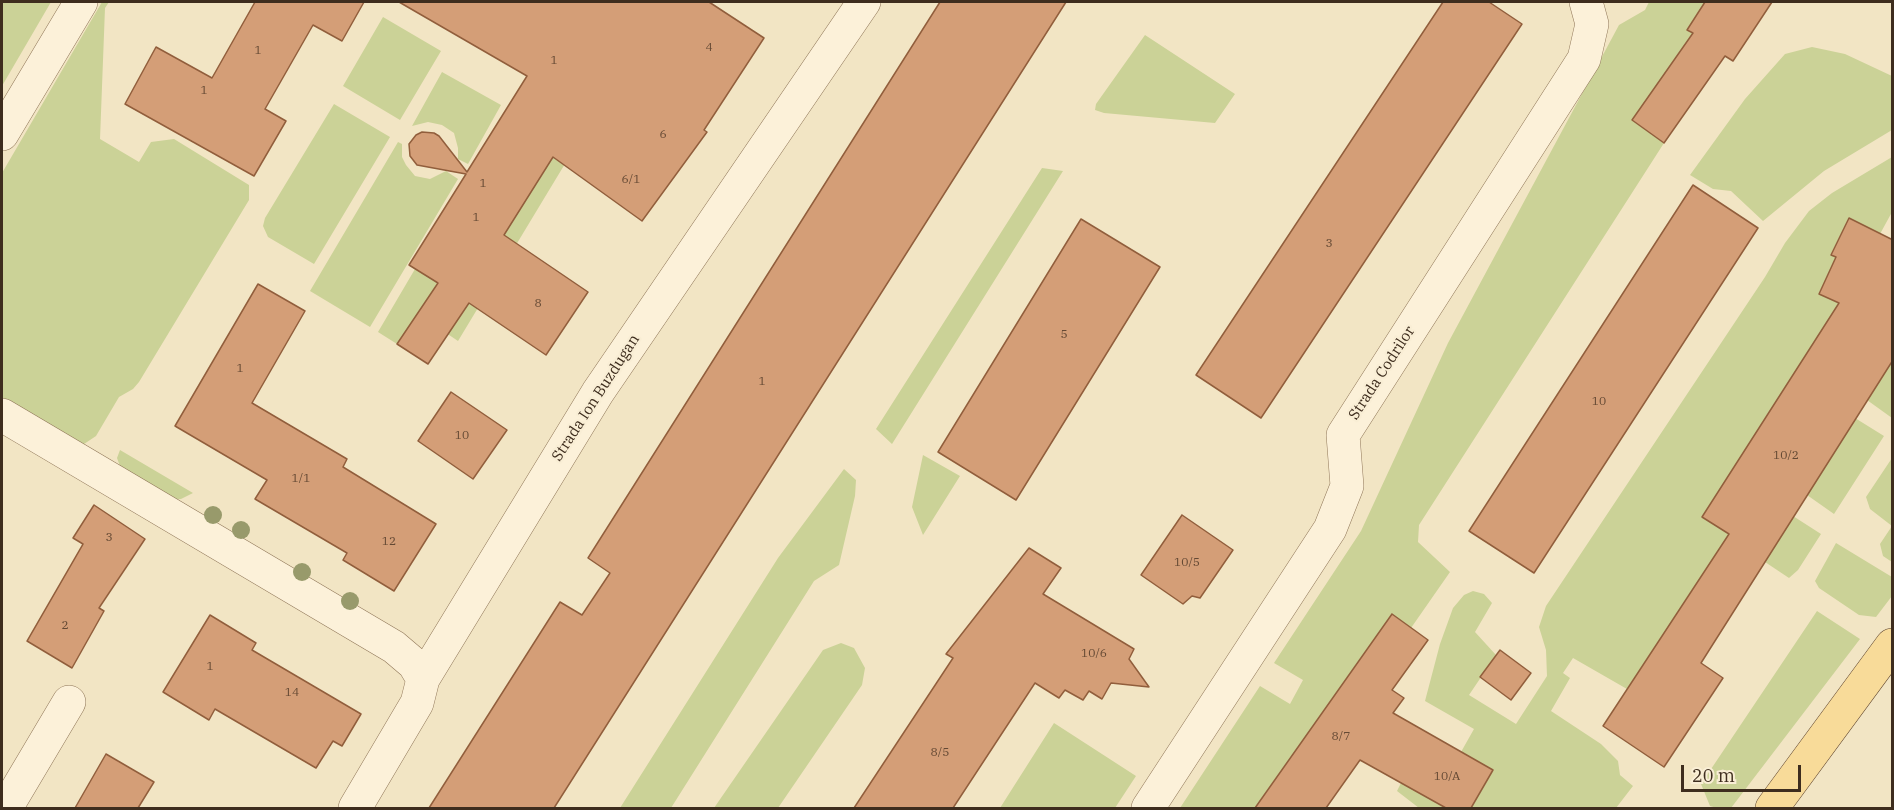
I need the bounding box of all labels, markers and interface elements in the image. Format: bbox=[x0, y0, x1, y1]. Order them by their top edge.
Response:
house number: 4 bbox=[705, 41, 713, 55]
house number: 1 bbox=[254, 44, 262, 58]
house number: 1 bbox=[550, 54, 558, 68]
house number: 1 bbox=[200, 84, 208, 98]
house number: 6 bbox=[659, 128, 667, 142]
house number: 6/1 bbox=[622, 173, 640, 187]
house number: 1 bbox=[479, 177, 487, 191]
house number: 1 bbox=[472, 211, 480, 225]
house number: 3 bbox=[1325, 237, 1333, 251]
house number: 8 bbox=[534, 297, 542, 311]
street label: Strada Codrilor bbox=[1345, 323, 1419, 423]
house number: 5 bbox=[1060, 328, 1068, 342]
street label: Strada Ion Buzdugan bbox=[548, 331, 644, 465]
house number: 1 bbox=[236, 362, 244, 376]
house number: 1 bbox=[758, 375, 766, 389]
house number: 10 bbox=[1592, 395, 1606, 409]
house number: 10 bbox=[455, 429, 469, 443]
house number: 10/2 bbox=[1773, 449, 1799, 463]
house number: 1/1 bbox=[292, 472, 310, 486]
house number: 3 bbox=[105, 531, 113, 545]
house number: 12 bbox=[382, 535, 396, 549]
house number: 10/5 bbox=[1174, 556, 1200, 570]
house number: 2 bbox=[61, 619, 69, 633]
house number: 10/6 bbox=[1081, 647, 1107, 661]
house number: 1 bbox=[206, 660, 214, 674]
house number: 14 bbox=[285, 686, 299, 700]
house number: 8/7 bbox=[1332, 730, 1350, 744]
house number: 8/5 bbox=[931, 746, 949, 760]
scale bar bbox=[1684, 753, 1804, 791]
text: 20 m bbox=[1692, 764, 1735, 787]
house number: 10/A bbox=[1434, 770, 1460, 784]

